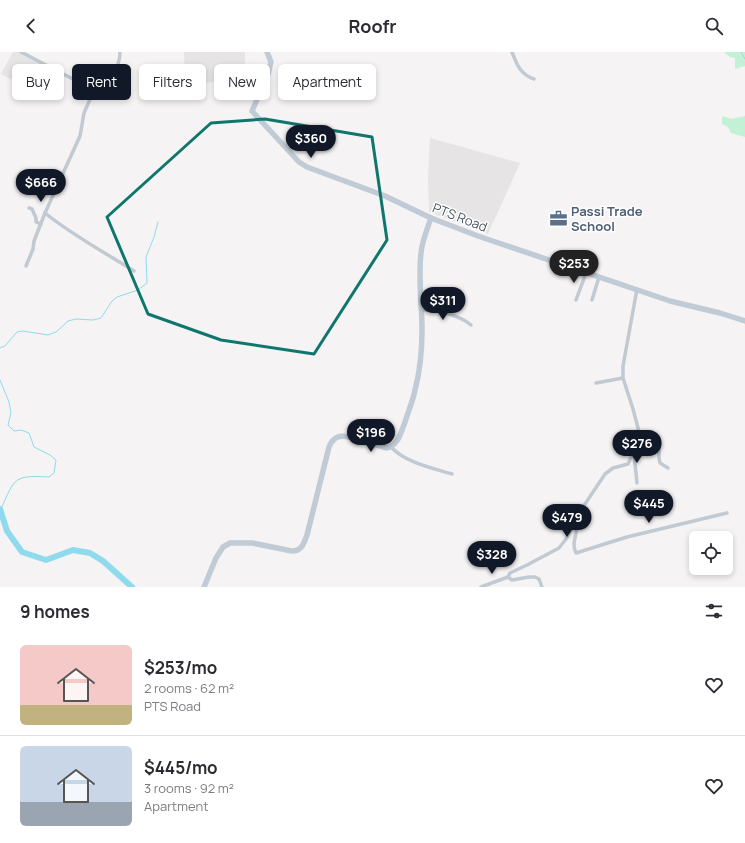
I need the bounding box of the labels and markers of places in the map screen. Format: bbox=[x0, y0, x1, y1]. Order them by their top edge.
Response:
pin: $360 bbox=[287, 125, 335, 159]
pin: $666 bbox=[17, 169, 65, 203]
place label: Passi Trade School bbox=[571, 202, 643, 235]
office icon: Passi Trade School bbox=[548, 208, 568, 228]
pin: $253 bbox=[550, 250, 598, 284]
pin: $311 bbox=[419, 287, 467, 321]
pin: $196 bbox=[347, 419, 395, 453]
pin: $276 bbox=[613, 430, 661, 464]
pin: $445 bbox=[625, 490, 673, 524]
pin: $479 bbox=[543, 504, 591, 538]
pin: $328 bbox=[468, 541, 516, 575]

